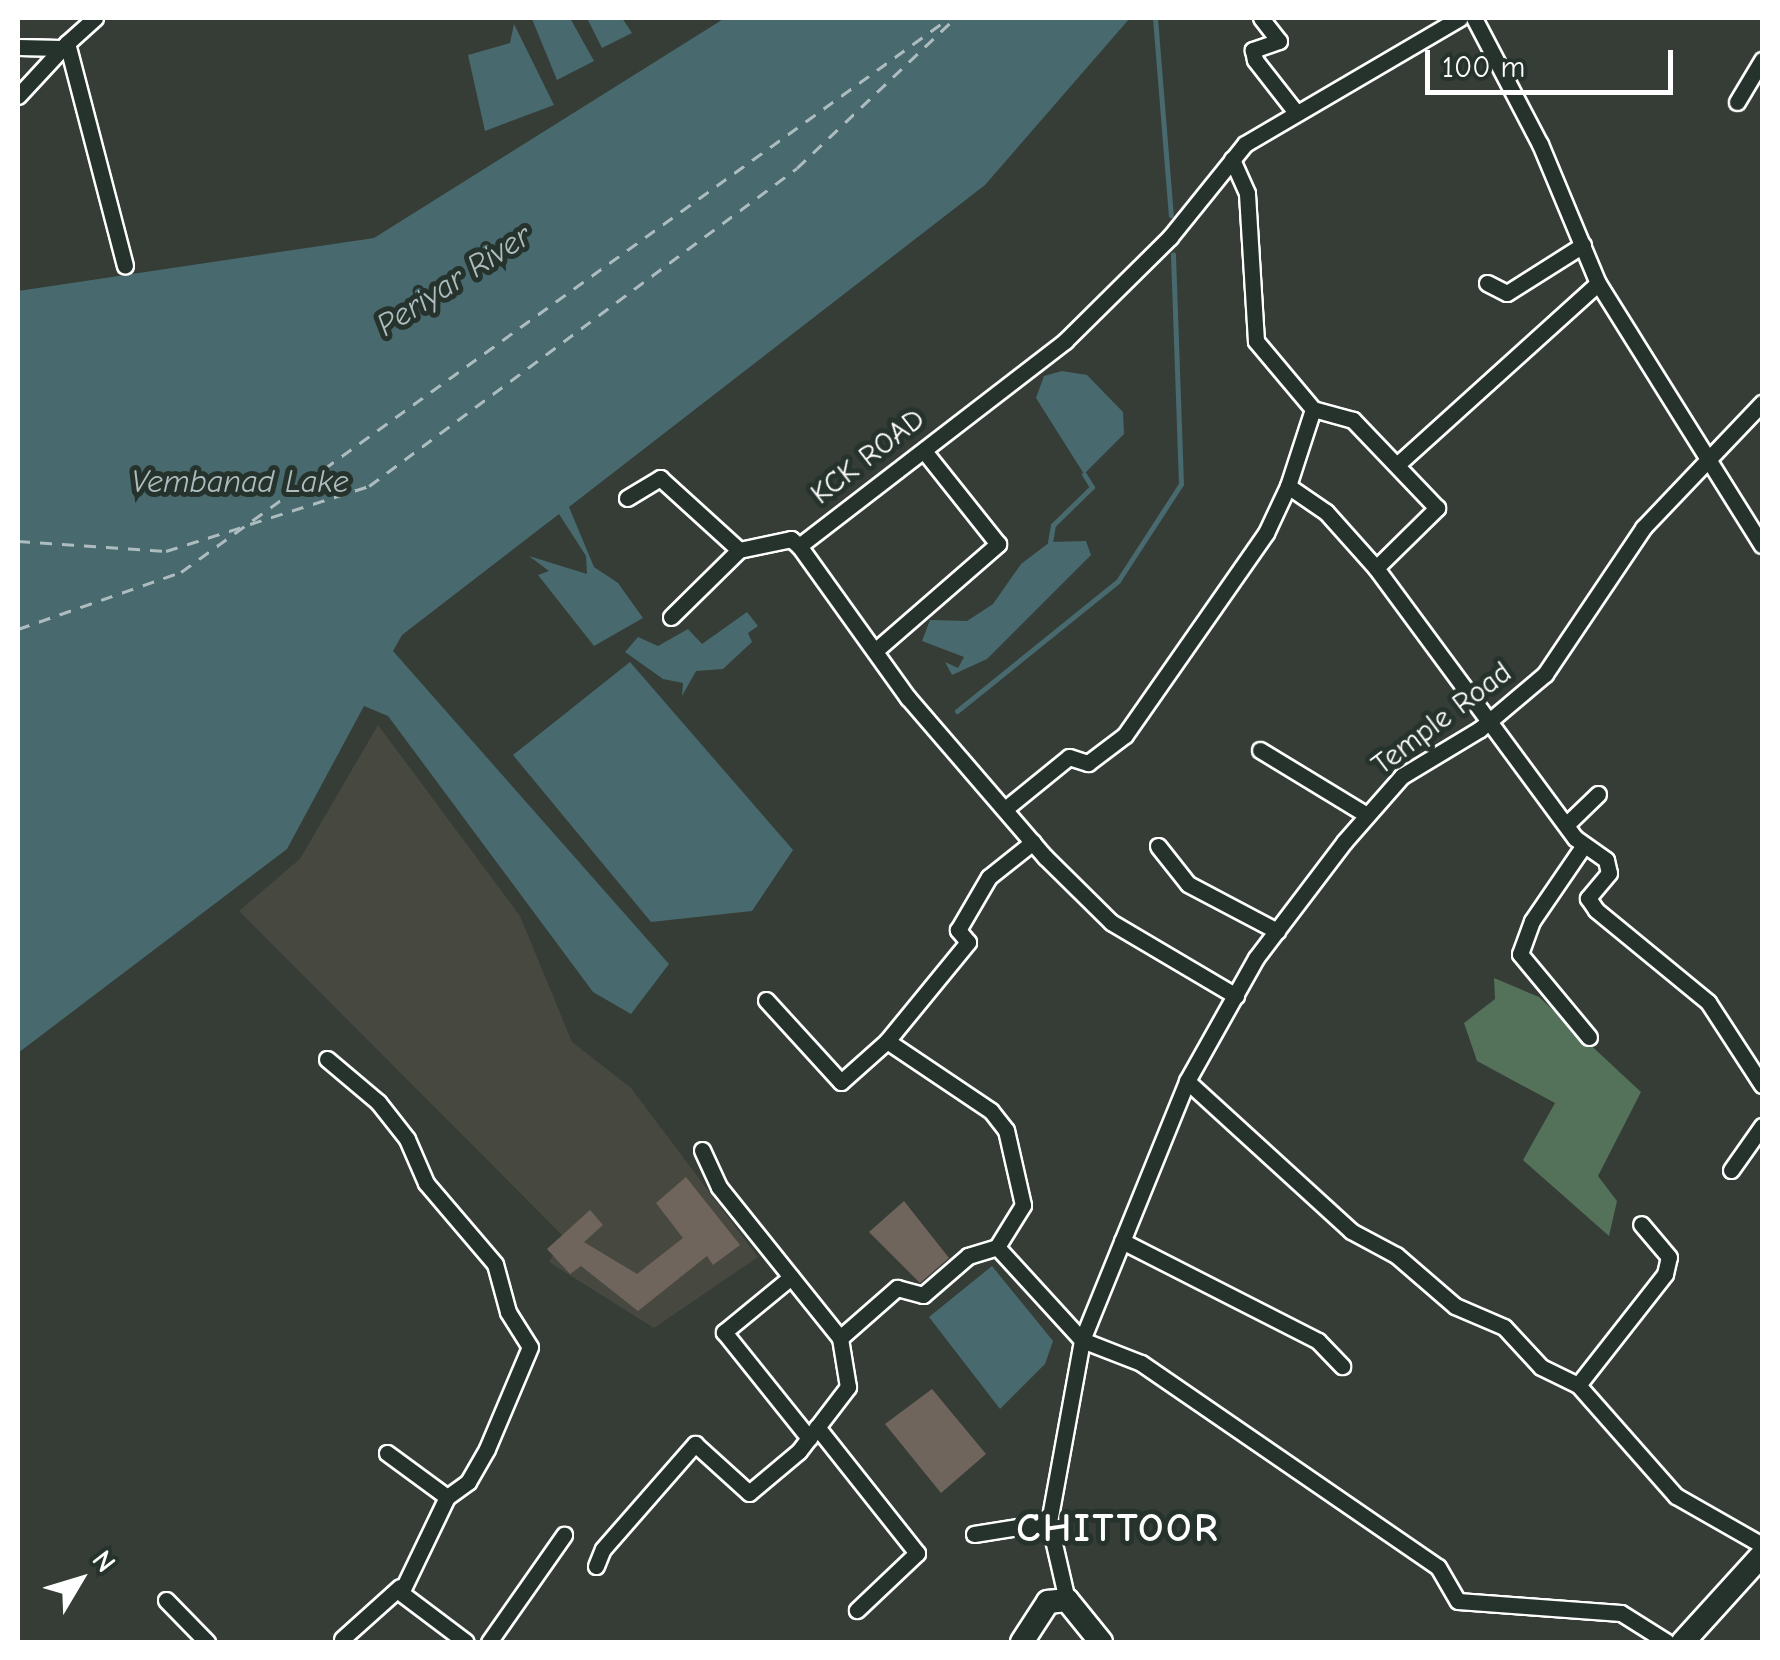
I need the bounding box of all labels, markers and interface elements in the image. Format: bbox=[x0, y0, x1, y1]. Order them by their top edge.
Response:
scale bar bbox=[1430, 30, 1678, 92]
text: 100 m bbox=[1442, 50, 1525, 85]
water label: Periyar River bbox=[370, 217, 538, 345]
street label: KCK ROAD bbox=[804, 401, 932, 513]
water label: Vembanad Lake bbox=[131, 463, 349, 501]
street label: Temple Road bbox=[1365, 655, 1519, 783]
district label: CHITTOOR bbox=[1016, 1504, 1220, 1552]
north arrow bbox=[30, 1530, 130, 1630]
text: N bbox=[85, 1544, 122, 1579]

